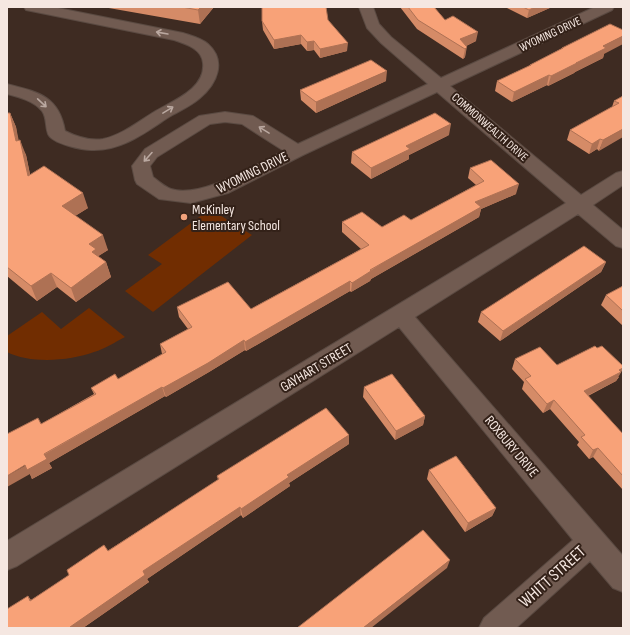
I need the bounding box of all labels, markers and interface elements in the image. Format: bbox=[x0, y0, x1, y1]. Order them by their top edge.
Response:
street label: WYOMING DRIVE bbox=[517, 14, 583, 55]
one-way arrow bbox=[156, 29, 169, 37]
street label: COMMONWEALTH DRIVE bbox=[448, 90, 531, 165]
one-way arrow bbox=[37, 99, 47, 108]
one-way arrow bbox=[162, 106, 174, 114]
one-way arrow bbox=[259, 126, 270, 134]
street label: WYOMING DRIVE bbox=[214, 148, 291, 197]
one-way arrow bbox=[144, 152, 153, 162]
place label: McKinley Elementary School bbox=[192, 201, 280, 234]
marker: McKinley Elementary School bbox=[179, 212, 189, 222]
street label: GAYHART STREET bbox=[277, 339, 356, 396]
street label: ROXBURY DRIVE bbox=[481, 412, 542, 481]
street label: WHITT STREET bbox=[515, 542, 590, 612]

